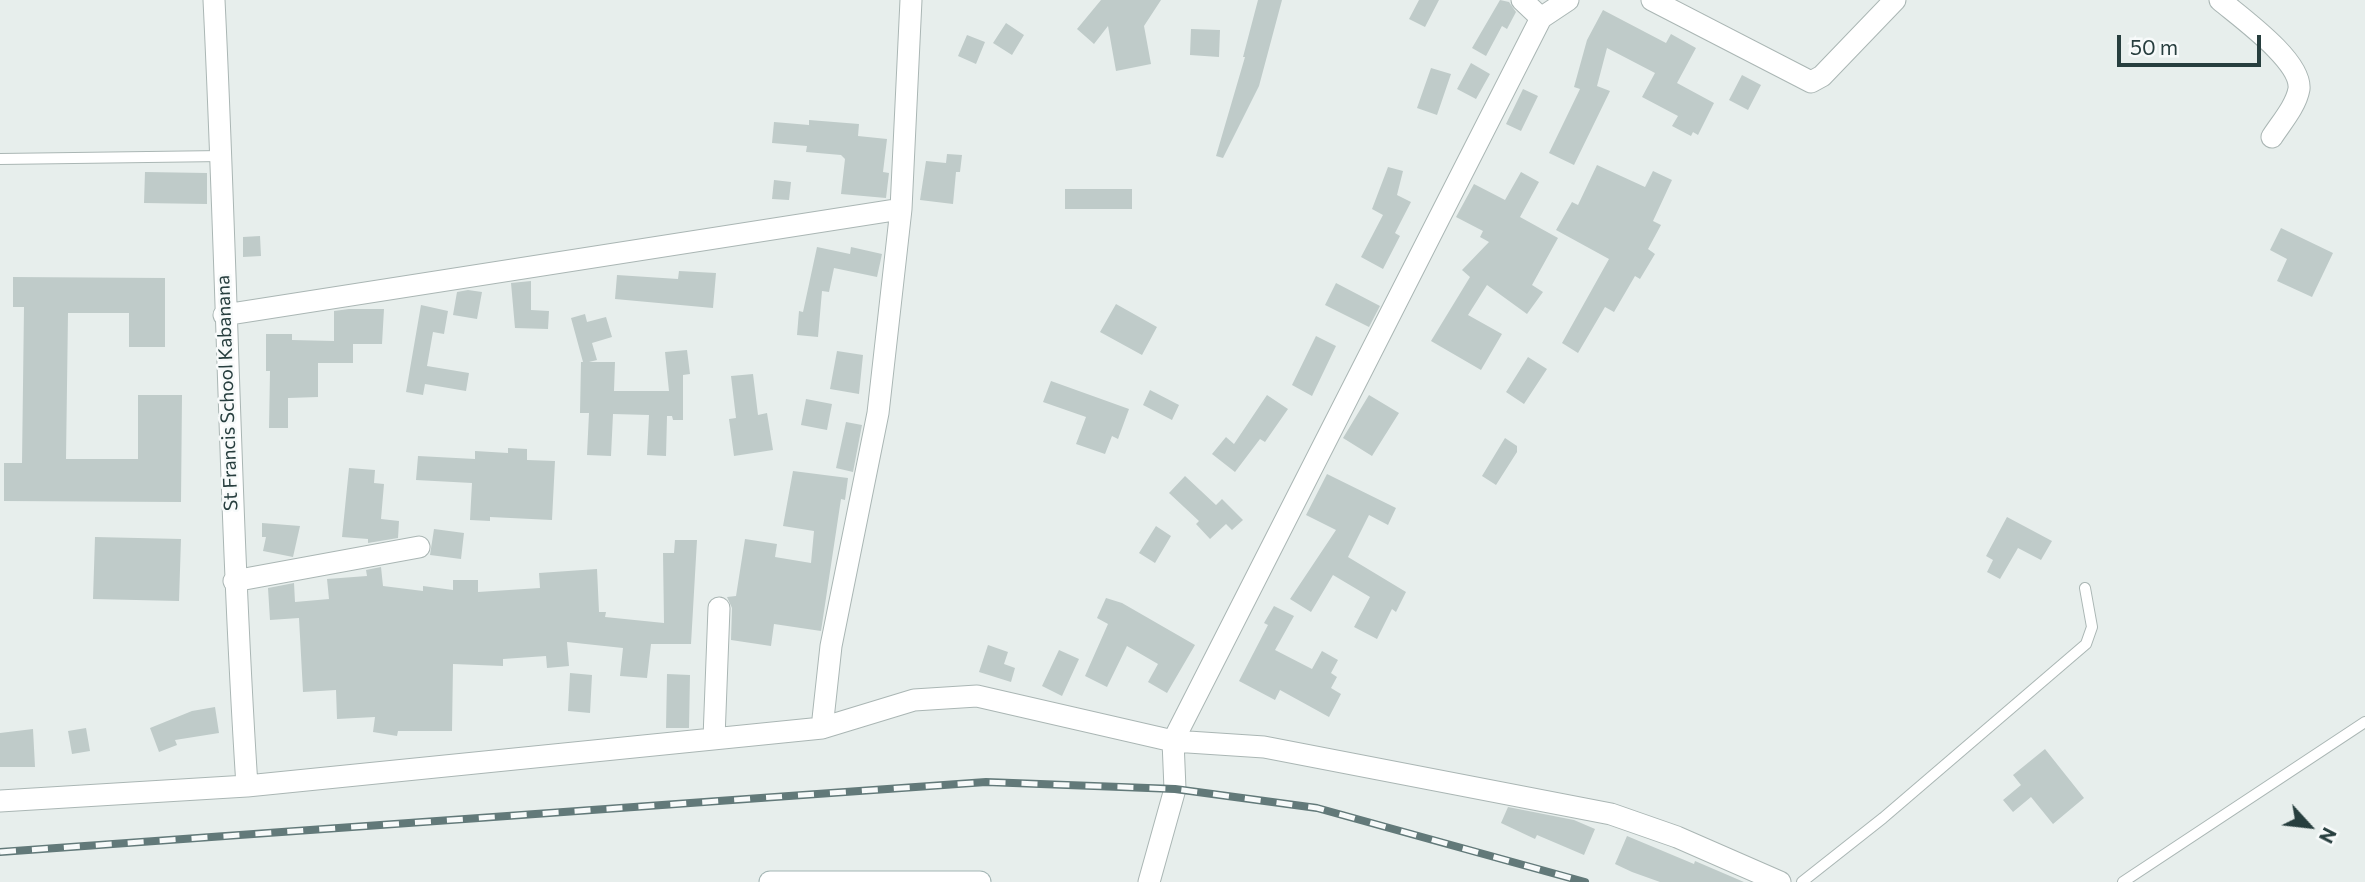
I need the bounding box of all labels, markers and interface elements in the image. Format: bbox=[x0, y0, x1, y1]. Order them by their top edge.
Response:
scale bar bbox=[2120, 21, 2264, 65]
text: 50 m bbox=[2130, 34, 2178, 59]
street label: St Francis School Kabanana bbox=[211, 275, 243, 511]
north arrow bbox=[2274, 791, 2344, 861]
text: N bbox=[2315, 824, 2342, 847]

